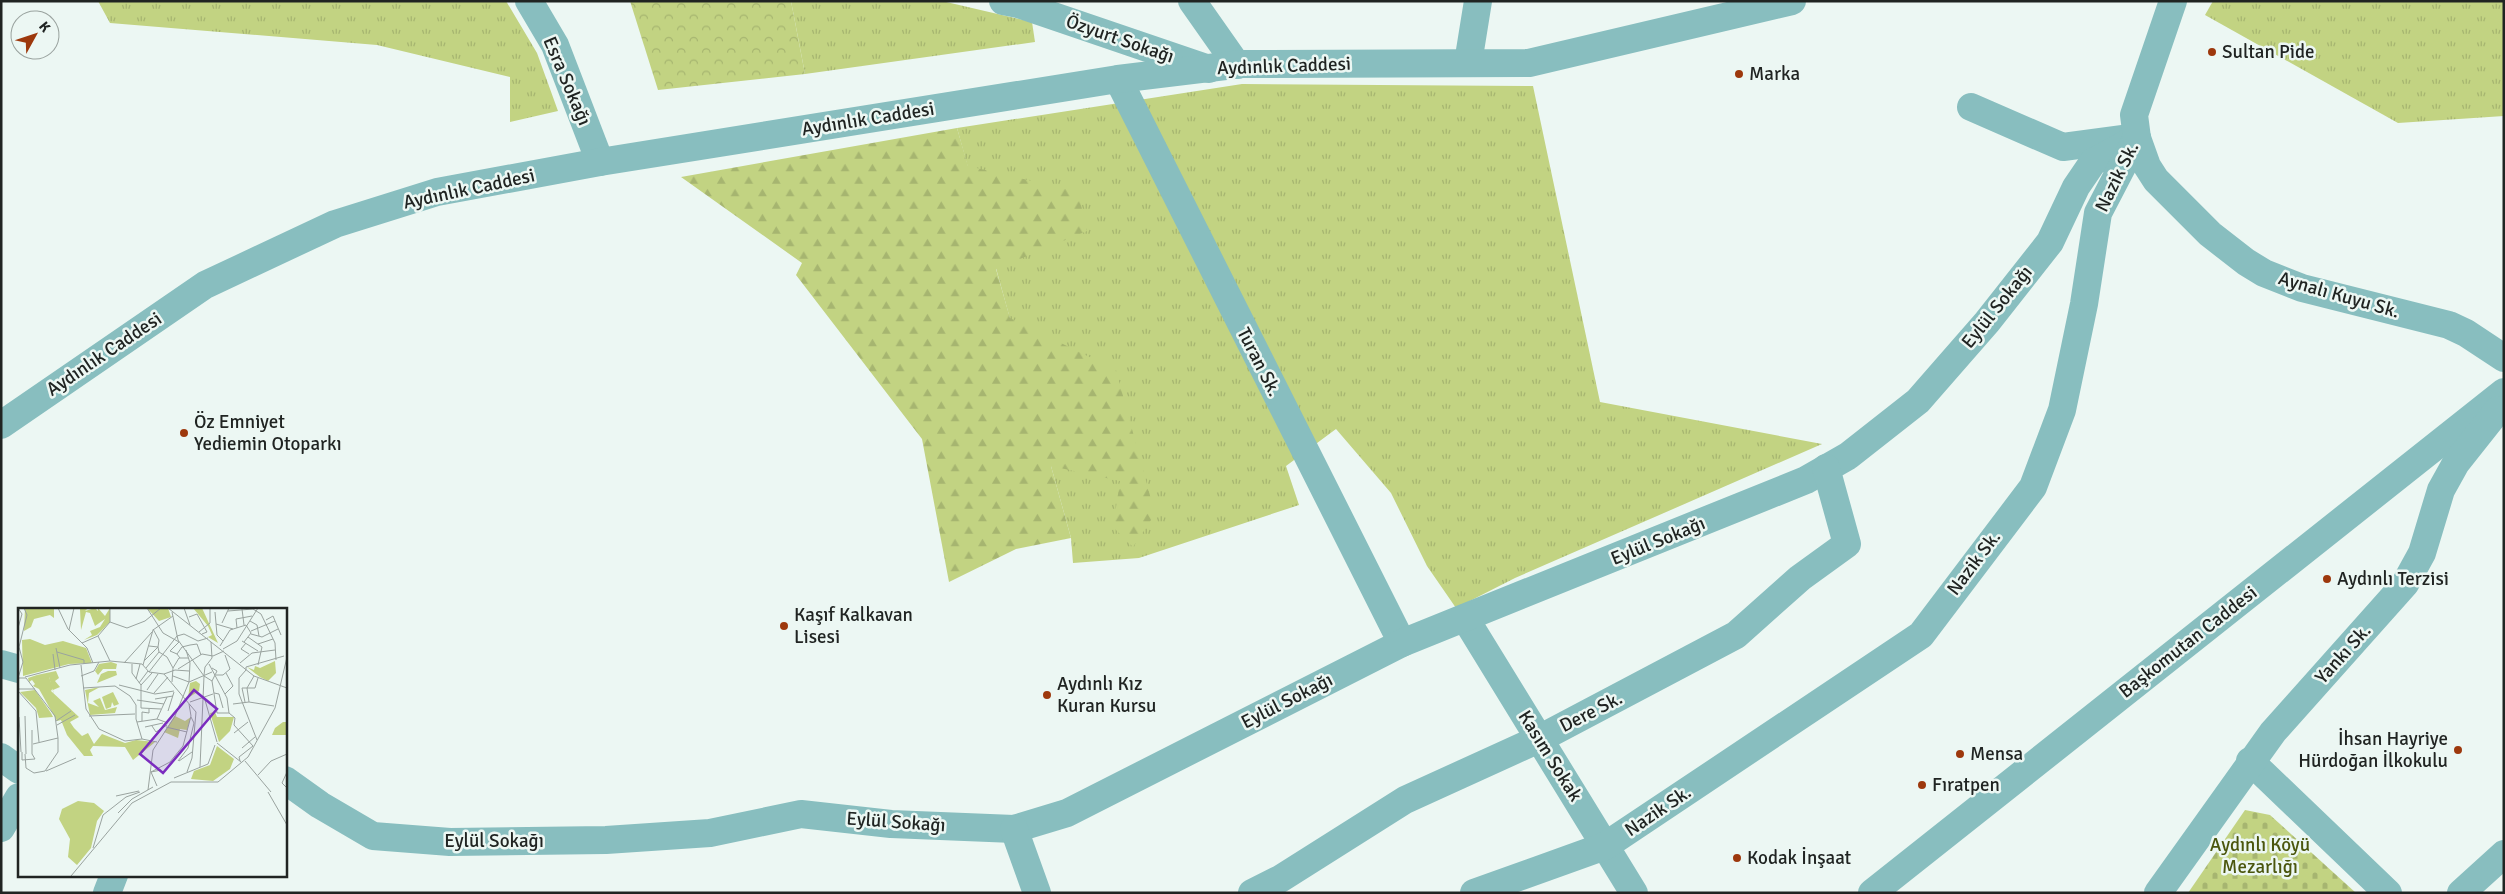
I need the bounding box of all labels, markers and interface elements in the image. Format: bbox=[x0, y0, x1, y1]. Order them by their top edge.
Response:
street label: Özyurt Sokağı bbox=[1063, 9, 1177, 69]
north arrow bbox=[10, 10, 60, 60]
text: K bbox=[35, 18, 54, 36]
street label: Esra Sokağı bbox=[538, 33, 596, 129]
place label: Sultan Pide bbox=[2222, 40, 2315, 64]
marker: Sultan Pide bbox=[2206, 46, 2218, 58]
street label: Aydınlık Caddesi bbox=[1217, 52, 1351, 80]
place label: Marka bbox=[1749, 62, 1800, 86]
marker: Marka bbox=[1733, 68, 1745, 80]
street label: Aydınlık Caddesi bbox=[800, 97, 936, 141]
street label: Nazik Sk. bbox=[2090, 138, 2144, 216]
street label: Aydınlık Caddesi bbox=[401, 163, 537, 215]
street label: Eylül Sokağı bbox=[1956, 261, 2038, 353]
street label: Aynalı Kuyu Sk. bbox=[2276, 266, 2402, 324]
street label: Aydınlık Caddesi bbox=[42, 307, 166, 401]
street label: Turan Sk. bbox=[1231, 323, 1287, 401]
place label: Öz Emniyet Yediemin Otoparkı bbox=[194, 410, 342, 456]
marker: Öz Emniyet Yediemin Otoparkı bbox=[178, 427, 190, 439]
street label: Eylül Sokağı bbox=[1607, 511, 1709, 571]
street label: Nazik Sk. bbox=[1942, 526, 2006, 600]
place label: Aydınlı Terzisi bbox=[2337, 567, 2449, 591]
marker: Aydınlı Terzisi bbox=[2321, 573, 2333, 585]
street label: Başkomutan Caddesi bbox=[2114, 581, 2262, 703]
place label: Kaşıf Kalkavan Lisesi bbox=[794, 603, 913, 649]
inset map bbox=[18, 608, 286, 876]
street label: Yankı Sk. bbox=[2310, 619, 2376, 689]
marker: Kaşıf Kalkavan Lisesi bbox=[778, 620, 790, 632]
street label: Eylül Sokağı bbox=[1237, 668, 1337, 734]
place label: Aydınlı Kız Kuran Kursu bbox=[1057, 672, 1156, 718]
street label: Dere Sk. bbox=[1556, 686, 1626, 738]
marker: Aydınlı Kız Kuran Kursu bbox=[1041, 689, 1053, 701]
street label: Kasım Sokak bbox=[1513, 706, 1588, 806]
place label: İhsan Hayriye Hürdoğan İlkokulu bbox=[2298, 727, 2448, 773]
place label: Mensa bbox=[1970, 742, 2023, 766]
marker: İhsan Hayriye Hürdoğan İlkokulu bbox=[2452, 744, 2464, 756]
marker: Mensa bbox=[1954, 748, 1966, 760]
place label: Fıratpen bbox=[1932, 773, 2000, 797]
marker: Fıratpen bbox=[1916, 779, 1928, 791]
street label: Nazik Sk. bbox=[1620, 780, 1696, 842]
street label: Eylül Sokağı bbox=[845, 807, 947, 837]
street label: Eylül Sokağı bbox=[444, 829, 544, 853]
park label: Aydınlı Köyü Mezarlığı bbox=[2210, 833, 2310, 879]
place label: Kodak İnşaat bbox=[1747, 846, 1852, 870]
marker: Kodak İnşaat bbox=[1731, 852, 1743, 864]

